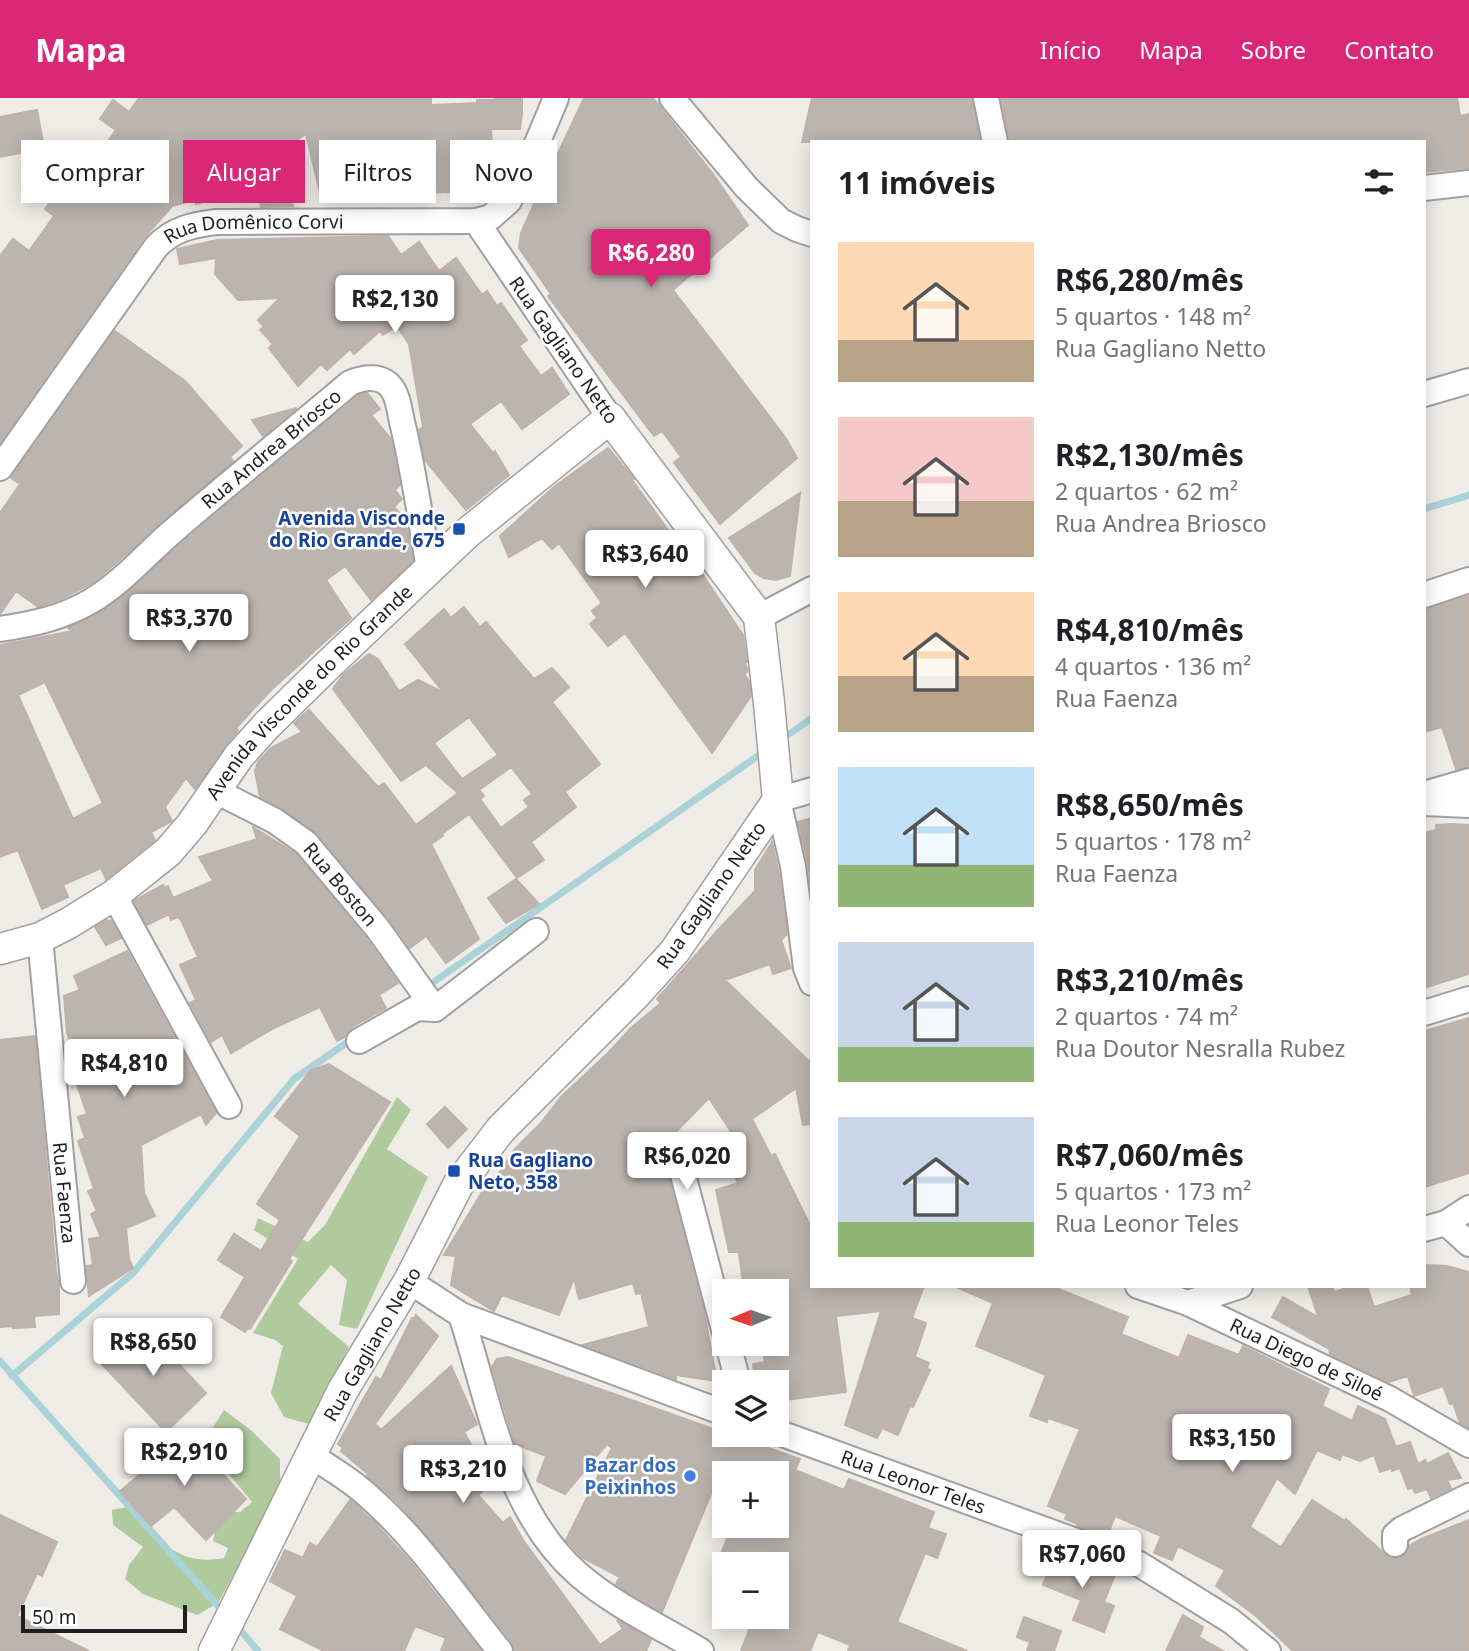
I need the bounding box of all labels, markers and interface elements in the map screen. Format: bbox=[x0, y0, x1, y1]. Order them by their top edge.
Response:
text: Mapa bbox=[35, 27, 127, 72]
text: Início bbox=[1040, 33, 1101, 66]
text: Mapa bbox=[1139, 33, 1203, 66]
text: Sobre bbox=[1241, 33, 1306, 66]
text: Contato bbox=[1344, 33, 1434, 66]
chip: Comprar bbox=[21, 140, 169, 203]
chip: Alugar bbox=[183, 140, 305, 203]
chip: Filtros bbox=[319, 140, 436, 203]
chip: Novo bbox=[450, 140, 557, 203]
text: 11 imóveis bbox=[838, 162, 996, 203]
icon: filters bbox=[1360, 163, 1398, 201]
street label: Rua Domênico Corvi bbox=[159, 209, 344, 249]
pin: R$6,280 bbox=[586, 230, 716, 289]
text: R$6,280 bbox=[607, 236, 695, 268]
text: R$6,280/mês bbox=[1055, 259, 1244, 300]
icon: home bbox=[894, 270, 978, 354]
street label: Rua Gagliano Netto bbox=[503, 271, 625, 429]
pin: R$2,130 bbox=[330, 275, 460, 335]
text: R$2,130 bbox=[351, 282, 439, 314]
text: 5 quartos · 148 m² bbox=[1055, 300, 1251, 332]
text: Rua Gagliano Netto bbox=[1055, 332, 1266, 364]
street label: Rua Andrea Briosco bbox=[196, 383, 347, 515]
text: R$2,130/mês bbox=[1055, 434, 1244, 475]
icon: home bbox=[894, 445, 978, 529]
text: 2 quartos · 62 m² bbox=[1055, 475, 1238, 507]
place label: Avenida Visconde do Rio Grande, 675 bbox=[269, 505, 445, 553]
text: Rua Andrea Briosco bbox=[1055, 507, 1267, 539]
marker: Avenida Visconde do Rio Grande, 675 bbox=[451, 521, 467, 537]
pin: R$3,640 bbox=[580, 531, 710, 590]
text: R$3,640 bbox=[601, 537, 689, 569]
street label: Avenida Visconde do Rio Grande bbox=[200, 579, 418, 805]
pin: R$3,370 bbox=[124, 594, 254, 654]
text: R$3,370 bbox=[145, 601, 233, 633]
text: R$4,810/mês bbox=[1055, 609, 1244, 650]
icon: home bbox=[894, 620, 978, 704]
text: 4 quartos · 136 m² bbox=[1055, 650, 1251, 682]
text: Rua Faenza bbox=[1055, 682, 1178, 714]
text: R$8,650/mês bbox=[1055, 784, 1244, 825]
icon: home bbox=[894, 795, 978, 879]
street label: Rua Gagliano Netto bbox=[650, 816, 772, 974]
text: 5 quartos · 178 m² bbox=[1055, 825, 1251, 857]
street label: Rua Boston bbox=[298, 837, 383, 932]
text: Rua Faenza bbox=[1055, 857, 1178, 889]
text: R$3,210/mês bbox=[1055, 959, 1244, 1000]
icon: home bbox=[894, 970, 978, 1054]
text: 2 quartos · 74 m² bbox=[1055, 1000, 1238, 1032]
text: Rua Doutor Nesralla Rubez bbox=[1055, 1032, 1345, 1064]
pin: R$4,810 bbox=[59, 1040, 189, 1099]
text: R$4,810 bbox=[80, 1046, 168, 1078]
pin: R$6,020 bbox=[622, 1132, 752, 1192]
text: R$7,060/mês bbox=[1055, 1134, 1244, 1175]
text: R$6,020 bbox=[643, 1139, 731, 1171]
street label: Rua Faenza bbox=[47, 1141, 82, 1245]
icon: home bbox=[894, 1145, 978, 1229]
place label: Rua Gagliano Neto, 358 bbox=[468, 1147, 593, 1195]
marker: Rua Gagliano Neto, 358 bbox=[446, 1163, 462, 1179]
text: 5 quartos · 173 m² bbox=[1055, 1175, 1251, 1207]
text: Rua Leonor Teles bbox=[1055, 1207, 1239, 1239]
street label: Rua Gagliano Netto bbox=[317, 1262, 427, 1426]
north arrow bbox=[712, 1279, 789, 1356]
map controls bbox=[712, 1279, 789, 1629]
street label: Rua Diego de Siloé bbox=[1226, 1312, 1387, 1407]
pin: R$8,650 bbox=[88, 1318, 218, 1378]
text: R$8,650 bbox=[109, 1325, 197, 1357]
button: layers bbox=[712, 1370, 789, 1447]
pin: R$3,150 bbox=[1167, 1414, 1297, 1474]
text: R$3,150 bbox=[1188, 1421, 1276, 1453]
pin: R$2,910 bbox=[119, 1428, 249, 1488]
text: R$2,910 bbox=[140, 1435, 228, 1467]
street label: Rua Leonor Teles bbox=[837, 1443, 989, 1520]
pin: R$3,210 bbox=[398, 1446, 528, 1505]
text: R$3,210 bbox=[419, 1452, 507, 1484]
place label: Bazar dos Peixinhos bbox=[584, 1452, 676, 1500]
button: + bbox=[712, 1461, 789, 1538]
marker: Bazar dos Peixinhos bbox=[682, 1468, 698, 1484]
pin: R$7,060 bbox=[1017, 1530, 1147, 1590]
text: R$7,060 bbox=[1038, 1537, 1126, 1569]
button: − bbox=[712, 1552, 789, 1629]
scale bar bbox=[21, 1602, 187, 1634]
text: 50 m bbox=[32, 1604, 76, 1630]

